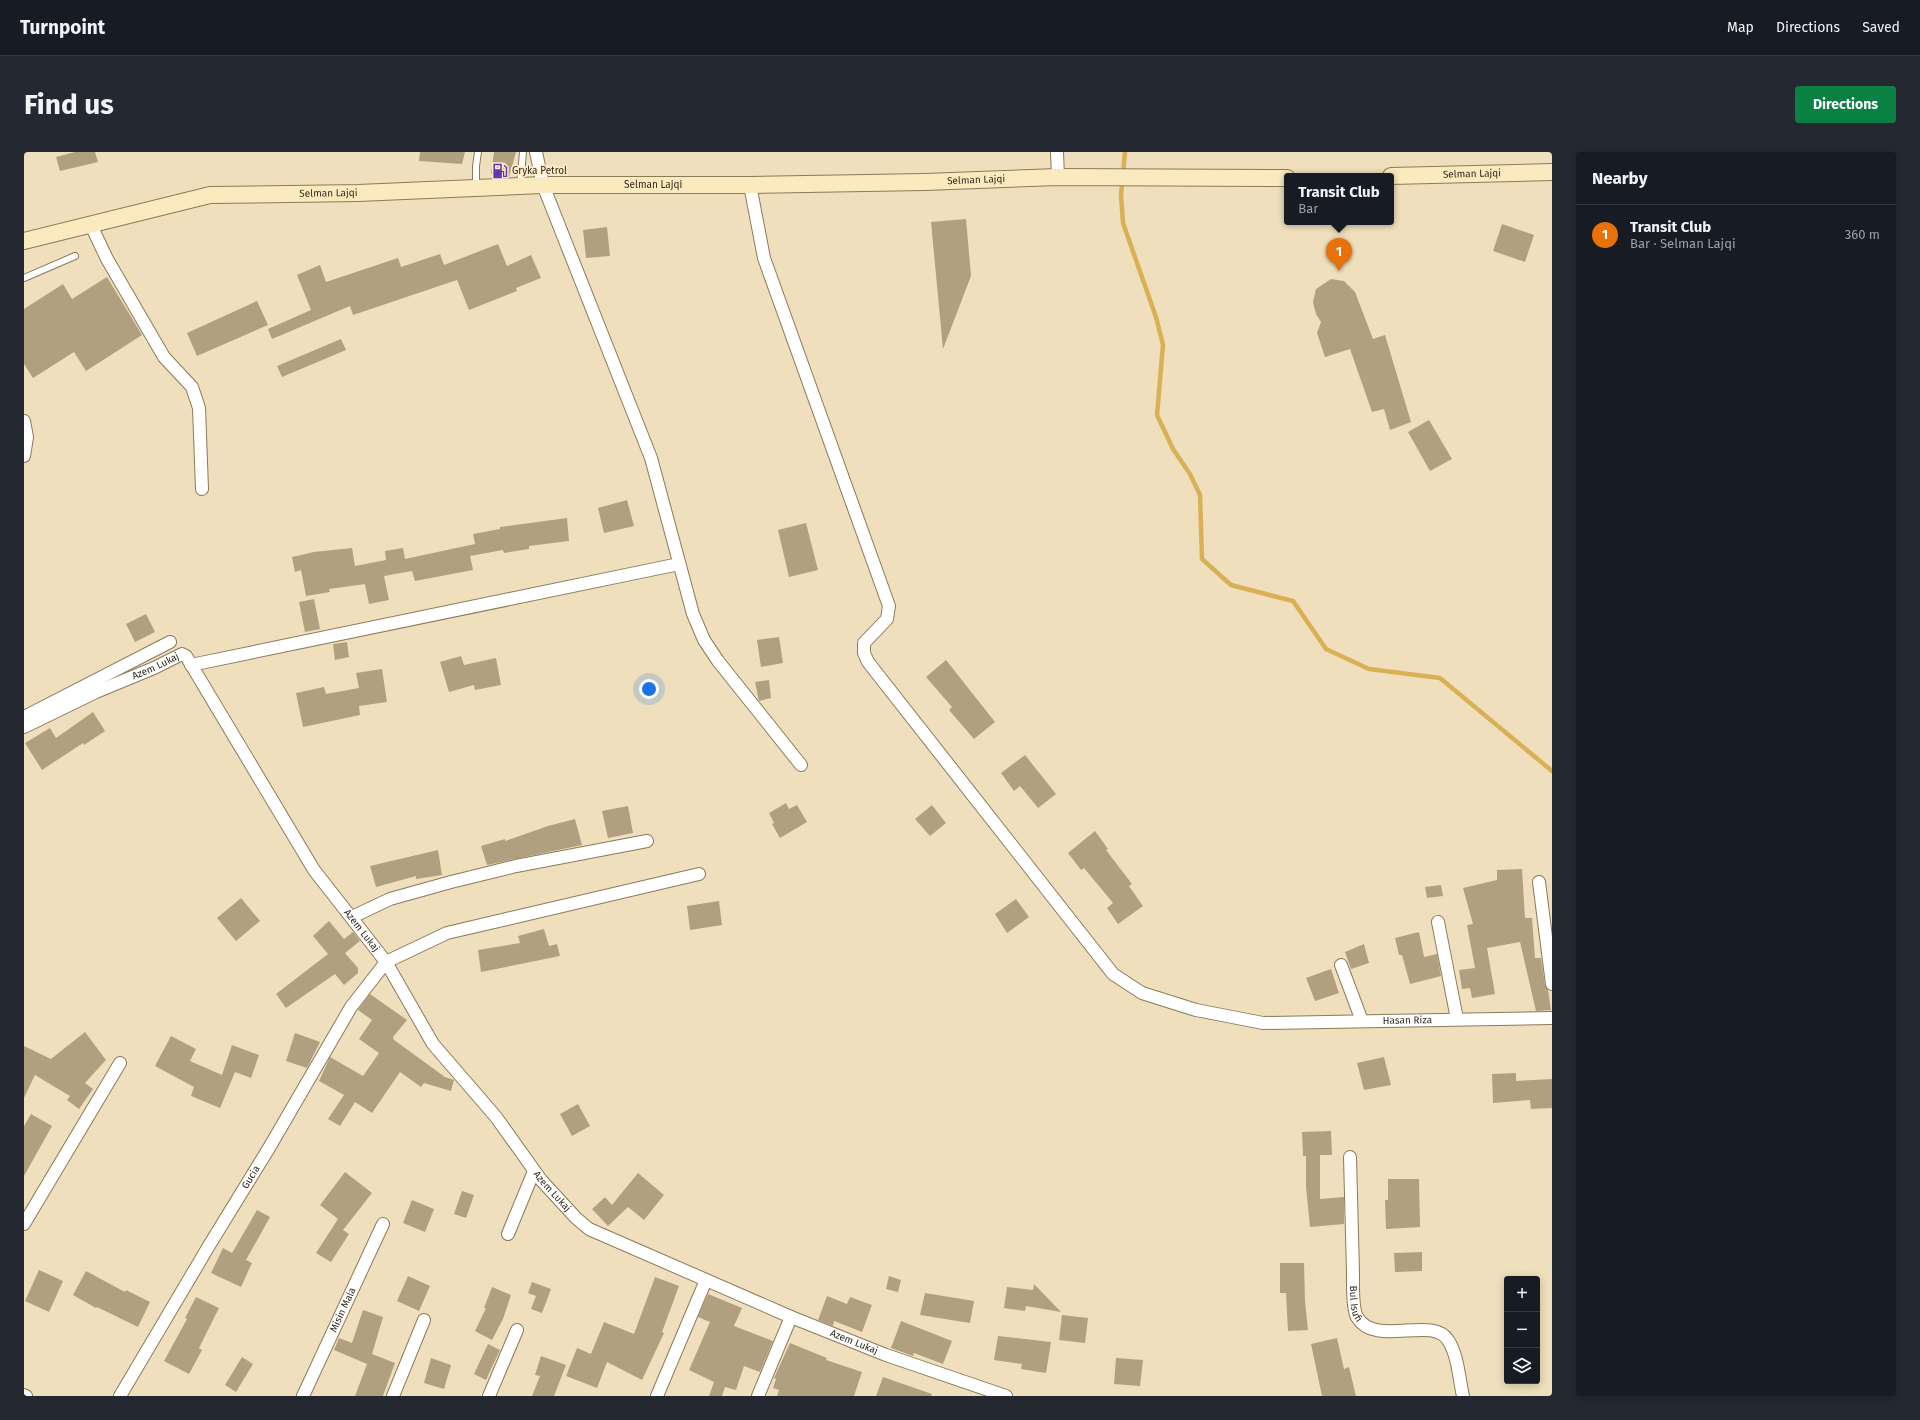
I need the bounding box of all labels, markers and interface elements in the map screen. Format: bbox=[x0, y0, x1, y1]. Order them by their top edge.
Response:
text: Turnpoint bbox=[20, 16, 105, 39]
text: Map bbox=[1727, 19, 1754, 36]
text: Directions bbox=[1776, 19, 1840, 36]
text: Saved bbox=[1862, 19, 1900, 36]
button: Directions bbox=[1795, 86, 1896, 123]
text: Find us bbox=[24, 88, 114, 121]
fuel station icon: Gryka Petrol bbox=[491, 162, 509, 180]
place label: Gryka Petrol bbox=[512, 165, 567, 177]
street label: Selman Lajqi bbox=[1443, 167, 1501, 181]
text: Nearby bbox=[1592, 168, 1647, 189]
street label: Selman Lajqi bbox=[947, 173, 1006, 187]
popup bbox=[1284, 173, 1394, 225]
street label: Selman Lajqi bbox=[624, 179, 683, 191]
text: Transit Club bbox=[1298, 183, 1380, 201]
street label: Selman Lajqi bbox=[299, 187, 358, 200]
text: Bar bbox=[1298, 201, 1318, 216]
text: Transit Club bbox=[1630, 218, 1711, 236]
text: 1 bbox=[1602, 227, 1608, 242]
text: 360 m bbox=[1845, 227, 1880, 242]
text: Bar · Selman Lajqi bbox=[1630, 236, 1736, 251]
pin: 1 bbox=[1326, 238, 1352, 271]
street label: Azem Lukaj bbox=[130, 650, 181, 682]
your location bbox=[639, 679, 659, 699]
street label: Azem Lukaj bbox=[341, 907, 382, 954]
street label: Hasan Riza bbox=[1383, 1014, 1432, 1027]
street label: Gucia bbox=[239, 1163, 263, 1191]
street label: Azem Lukaj bbox=[531, 1169, 573, 1214]
map controls bbox=[1504, 1276, 1540, 1384]
button: + bbox=[1504, 1276, 1540, 1312]
street label: Bul Isufi bbox=[1347, 1285, 1365, 1324]
street label: Misin Mala bbox=[327, 1286, 359, 1334]
button: − bbox=[1504, 1312, 1540, 1348]
street label: Azem Lukaj bbox=[828, 1327, 880, 1357]
button: layers bbox=[1504, 1348, 1540, 1384]

